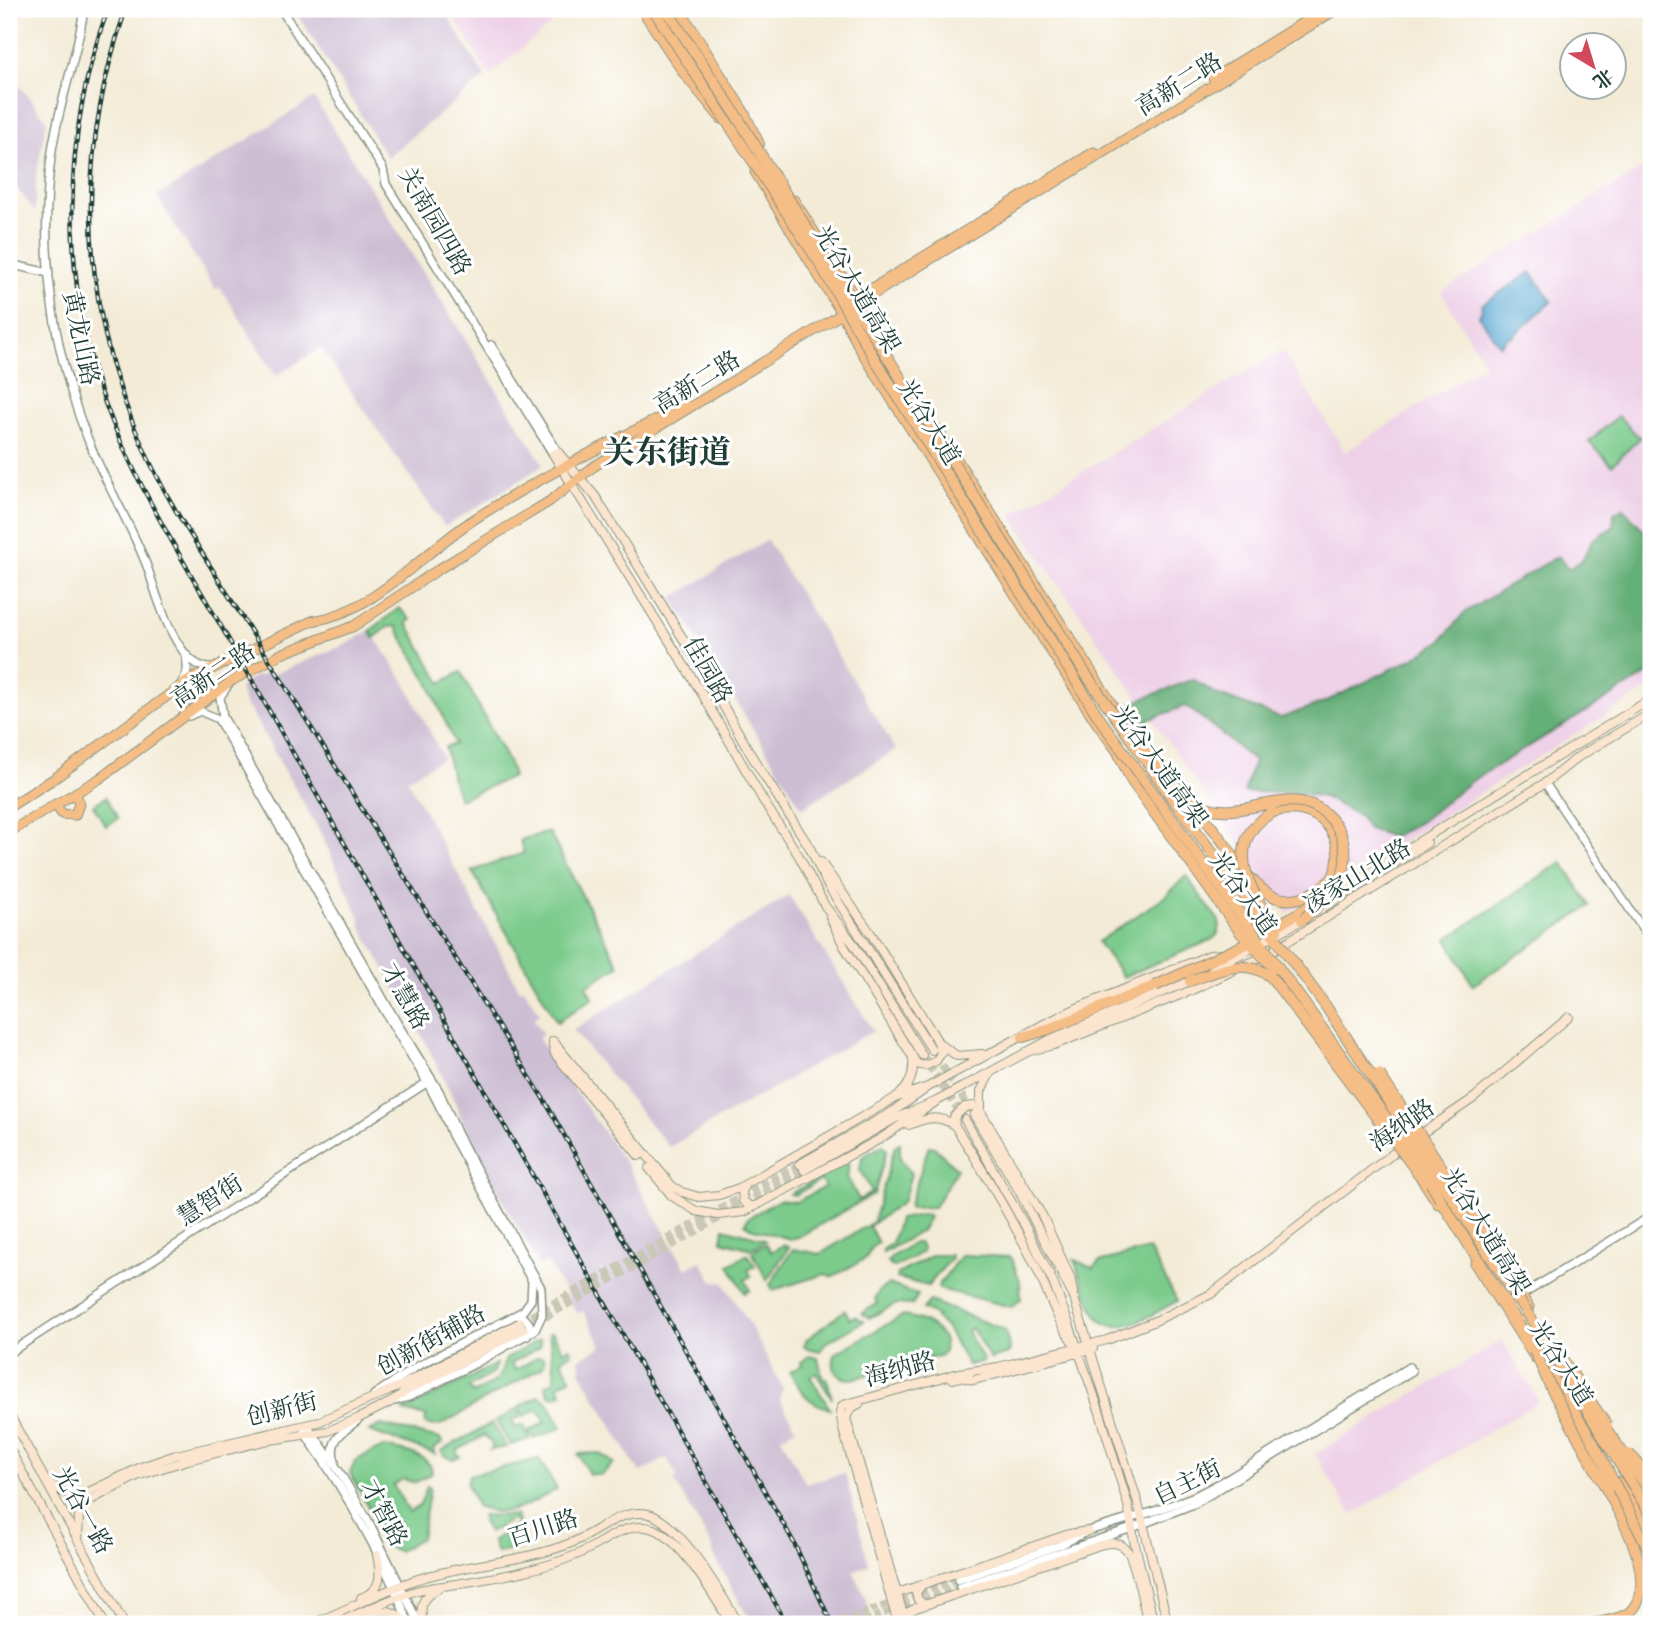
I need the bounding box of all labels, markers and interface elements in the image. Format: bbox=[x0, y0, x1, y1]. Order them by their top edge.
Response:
north arrow bbox=[1558, 32, 1628, 102]
street label: 高新二路 bbox=[1129, 43, 1229, 124]
text: 北 bbox=[1587, 63, 1620, 96]
street label: 关南园四路 bbox=[390, 160, 481, 281]
street label: 光谷大道高架 bbox=[805, 218, 910, 359]
street label: 黄龙山路 bbox=[54, 287, 109, 388]
street label: 高新二路 bbox=[647, 341, 747, 422]
street label: 光谷大道 bbox=[889, 372, 970, 472]
district label: 关东街道 bbox=[603, 428, 731, 475]
street label: 佳园路 bbox=[675, 630, 742, 710]
street label: 高新二路 bbox=[163, 633, 262, 716]
street label: 光谷大道高架 bbox=[1104, 697, 1217, 834]
street label: 凌家山北路 bbox=[1296, 830, 1417, 921]
street label: 光谷大道 bbox=[1201, 844, 1286, 942]
street label: 才慧路 bbox=[372, 956, 439, 1036]
street label: 海纳路 bbox=[1362, 1090, 1441, 1160]
street label: 光谷大道高架 bbox=[1433, 1160, 1539, 1301]
street label: 慧智街 bbox=[170, 1165, 249, 1234]
street label: 创新街辅路 bbox=[370, 1295, 492, 1384]
street label: 光谷大道 bbox=[1521, 1313, 1602, 1413]
street label: 海纳路 bbox=[861, 1342, 939, 1395]
street label: 创新街 bbox=[243, 1383, 321, 1434]
street label: 自主街 bbox=[1147, 1450, 1227, 1513]
street label: 光谷一路 bbox=[45, 1459, 122, 1560]
street label: 才智路 bbox=[352, 1473, 417, 1553]
street label: 百川路 bbox=[503, 1500, 582, 1555]

